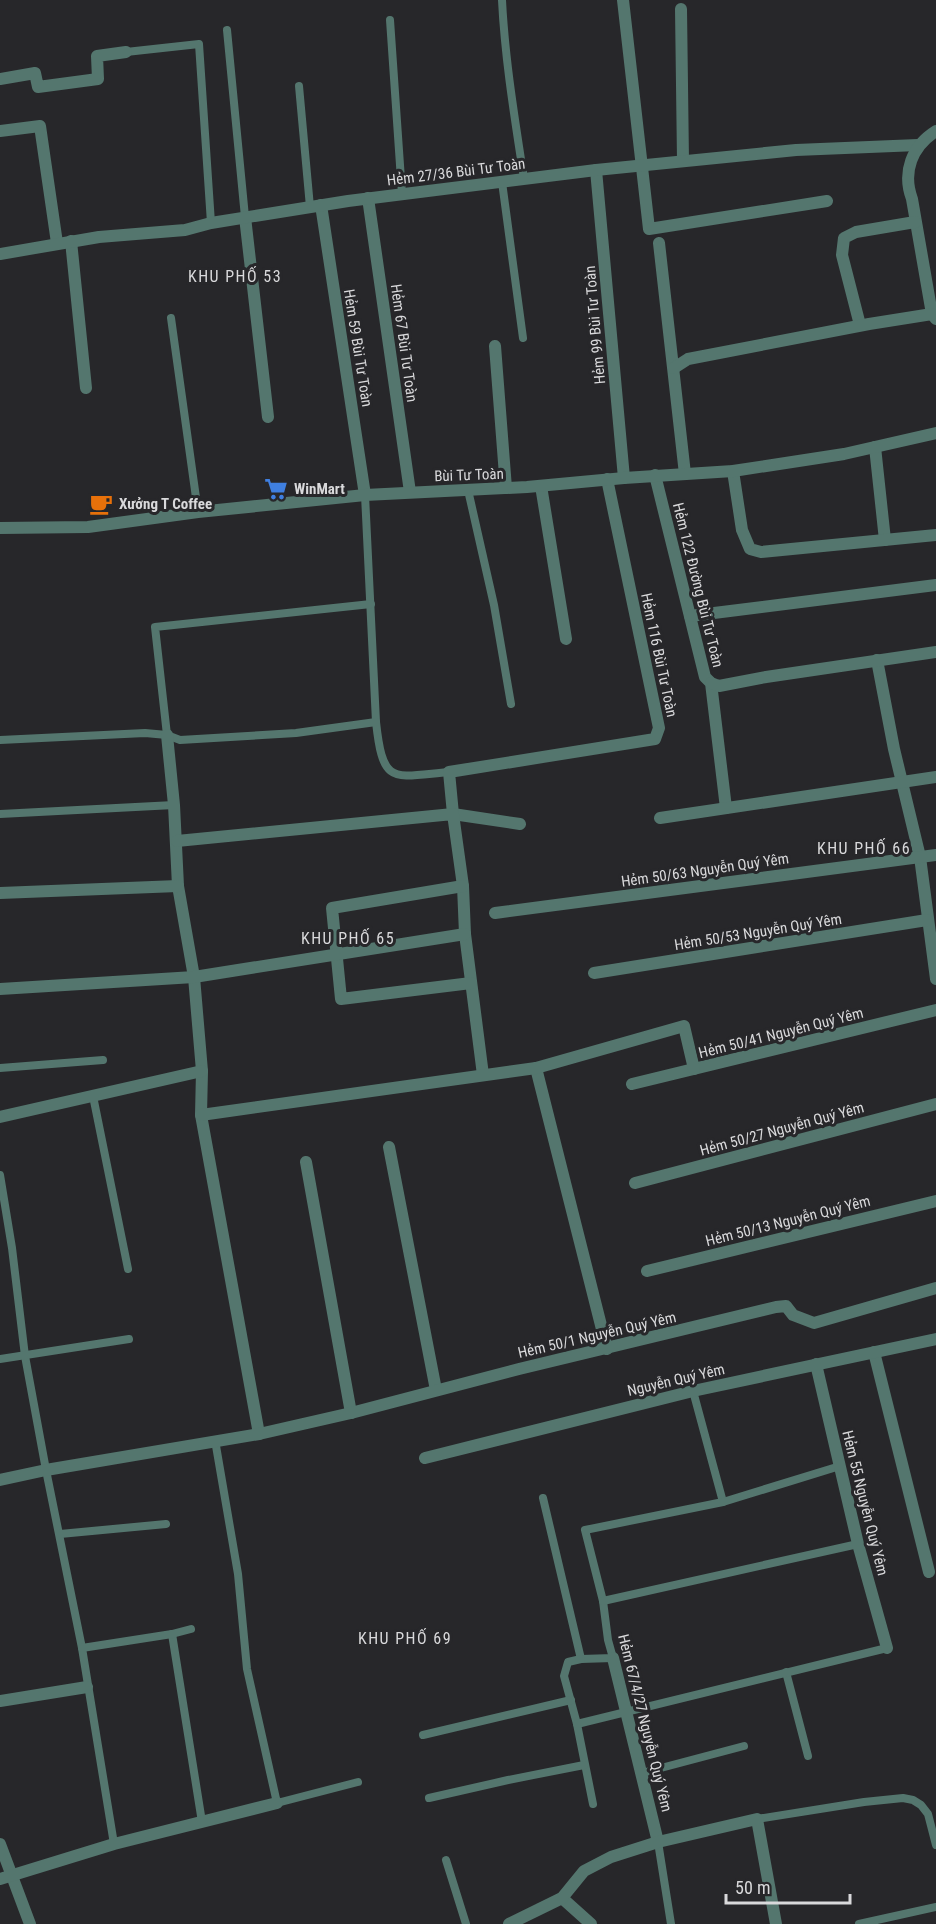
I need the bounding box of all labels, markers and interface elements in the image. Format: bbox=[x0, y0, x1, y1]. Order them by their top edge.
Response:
street label: Hẻm 27/36 Bùi Tư Toàn bbox=[386, 155, 526, 189]
district label: KHU PHỐ 53 bbox=[188, 265, 282, 286]
street label: Hẻm 99 Bùi Tư Toàn bbox=[581, 265, 609, 385]
street label: Hẻm 67 Bùi Tư Toàn bbox=[387, 283, 421, 403]
street label: Hẻm 59 Bùi Tư Toàn bbox=[340, 288, 376, 408]
street label: Bùi Tư Toàn bbox=[434, 465, 504, 485]
supermarket icon: WinMart bbox=[263, 476, 289, 502]
place label: WinMart bbox=[294, 480, 345, 498]
cafe icon: Xưởng T Coffee bbox=[88, 491, 114, 517]
place label: Xưởng T Coffee bbox=[119, 495, 212, 513]
street label: Hẻm 122 Đường Bùi Tư Toàn bbox=[669, 501, 727, 669]
street label: Hẻm 116 Bùi Tư Toàn bbox=[637, 591, 681, 719]
district label: KHU PHỐ 66 bbox=[817, 837, 911, 858]
street label: Hẻm 50/63 Nguyễn Quý Yêm bbox=[620, 849, 790, 891]
street label: Hẻm 50/53 Nguyễn Quý Yêm bbox=[673, 910, 843, 954]
district label: KHU PHỐ 65 bbox=[301, 927, 395, 948]
street label: Hẻm 50/41 Nguyễn Quý Yêm bbox=[697, 1004, 865, 1062]
street label: Hẻm 50/27 Nguyễn Quý Yêm bbox=[698, 1098, 866, 1160]
street label: Hẻm 50/13 Nguyễn Quý Yêm bbox=[704, 1192, 872, 1250]
street label: Hẻm 50/1 Nguyễn Quý Yêm bbox=[516, 1308, 678, 1362]
street label: Nguyễn Quý Yêm bbox=[625, 1360, 727, 1400]
street label: Hẻm 55 Nguyễn Quý Yêm bbox=[838, 1429, 892, 1577]
district label: KHU PHỐ 69 bbox=[358, 1627, 452, 1648]
street label: Hẻm 67/4/27 Nguyễn Quý Yêm bbox=[614, 1632, 676, 1814]
scale bar bbox=[726, 1867, 850, 1905]
text: 50 m bbox=[735, 1877, 770, 1898]

